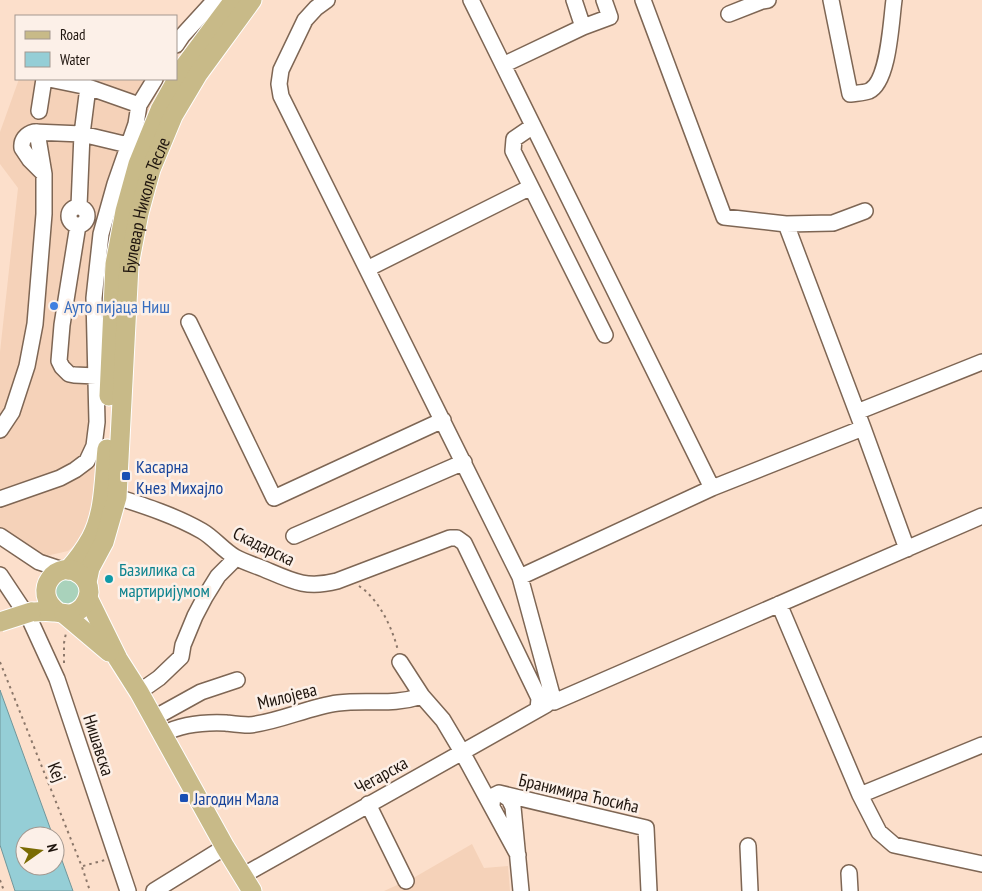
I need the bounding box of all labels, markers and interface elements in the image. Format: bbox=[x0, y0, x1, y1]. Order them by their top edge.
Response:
legend bbox=[15, 15, 178, 80]
text: Road bbox=[60, 25, 86, 44]
text: Water bbox=[60, 50, 91, 69]
street label: Булевар Николе Тесле bbox=[117, 134, 175, 274]
place label: Ауто пијаца Ниш bbox=[64, 295, 170, 318]
marker: Ауто пијаца Ниш bbox=[48, 300, 60, 312]
place label: Касарна Кнез Михајло bbox=[136, 455, 223, 499]
marker: Касарна Кнез Михајло bbox=[120, 470, 132, 482]
street label: Скадарска bbox=[229, 521, 299, 571]
place label: Базилика са мартиријумом bbox=[119, 558, 210, 602]
marker: Базилика са мартиријумом bbox=[103, 573, 115, 585]
street label: Милојева bbox=[255, 678, 319, 714]
street label: Нишавска bbox=[78, 711, 120, 779]
street label: Чегарска bbox=[350, 751, 412, 799]
street label: Кеј bbox=[43, 759, 71, 785]
street label: Бранимира Ћосића bbox=[517, 768, 641, 818]
place label: Јагодин Мала bbox=[193, 787, 279, 810]
marker: Јагодин Мала bbox=[178, 792, 190, 804]
north arrow bbox=[15, 826, 65, 876]
text: N bbox=[43, 842, 62, 854]

